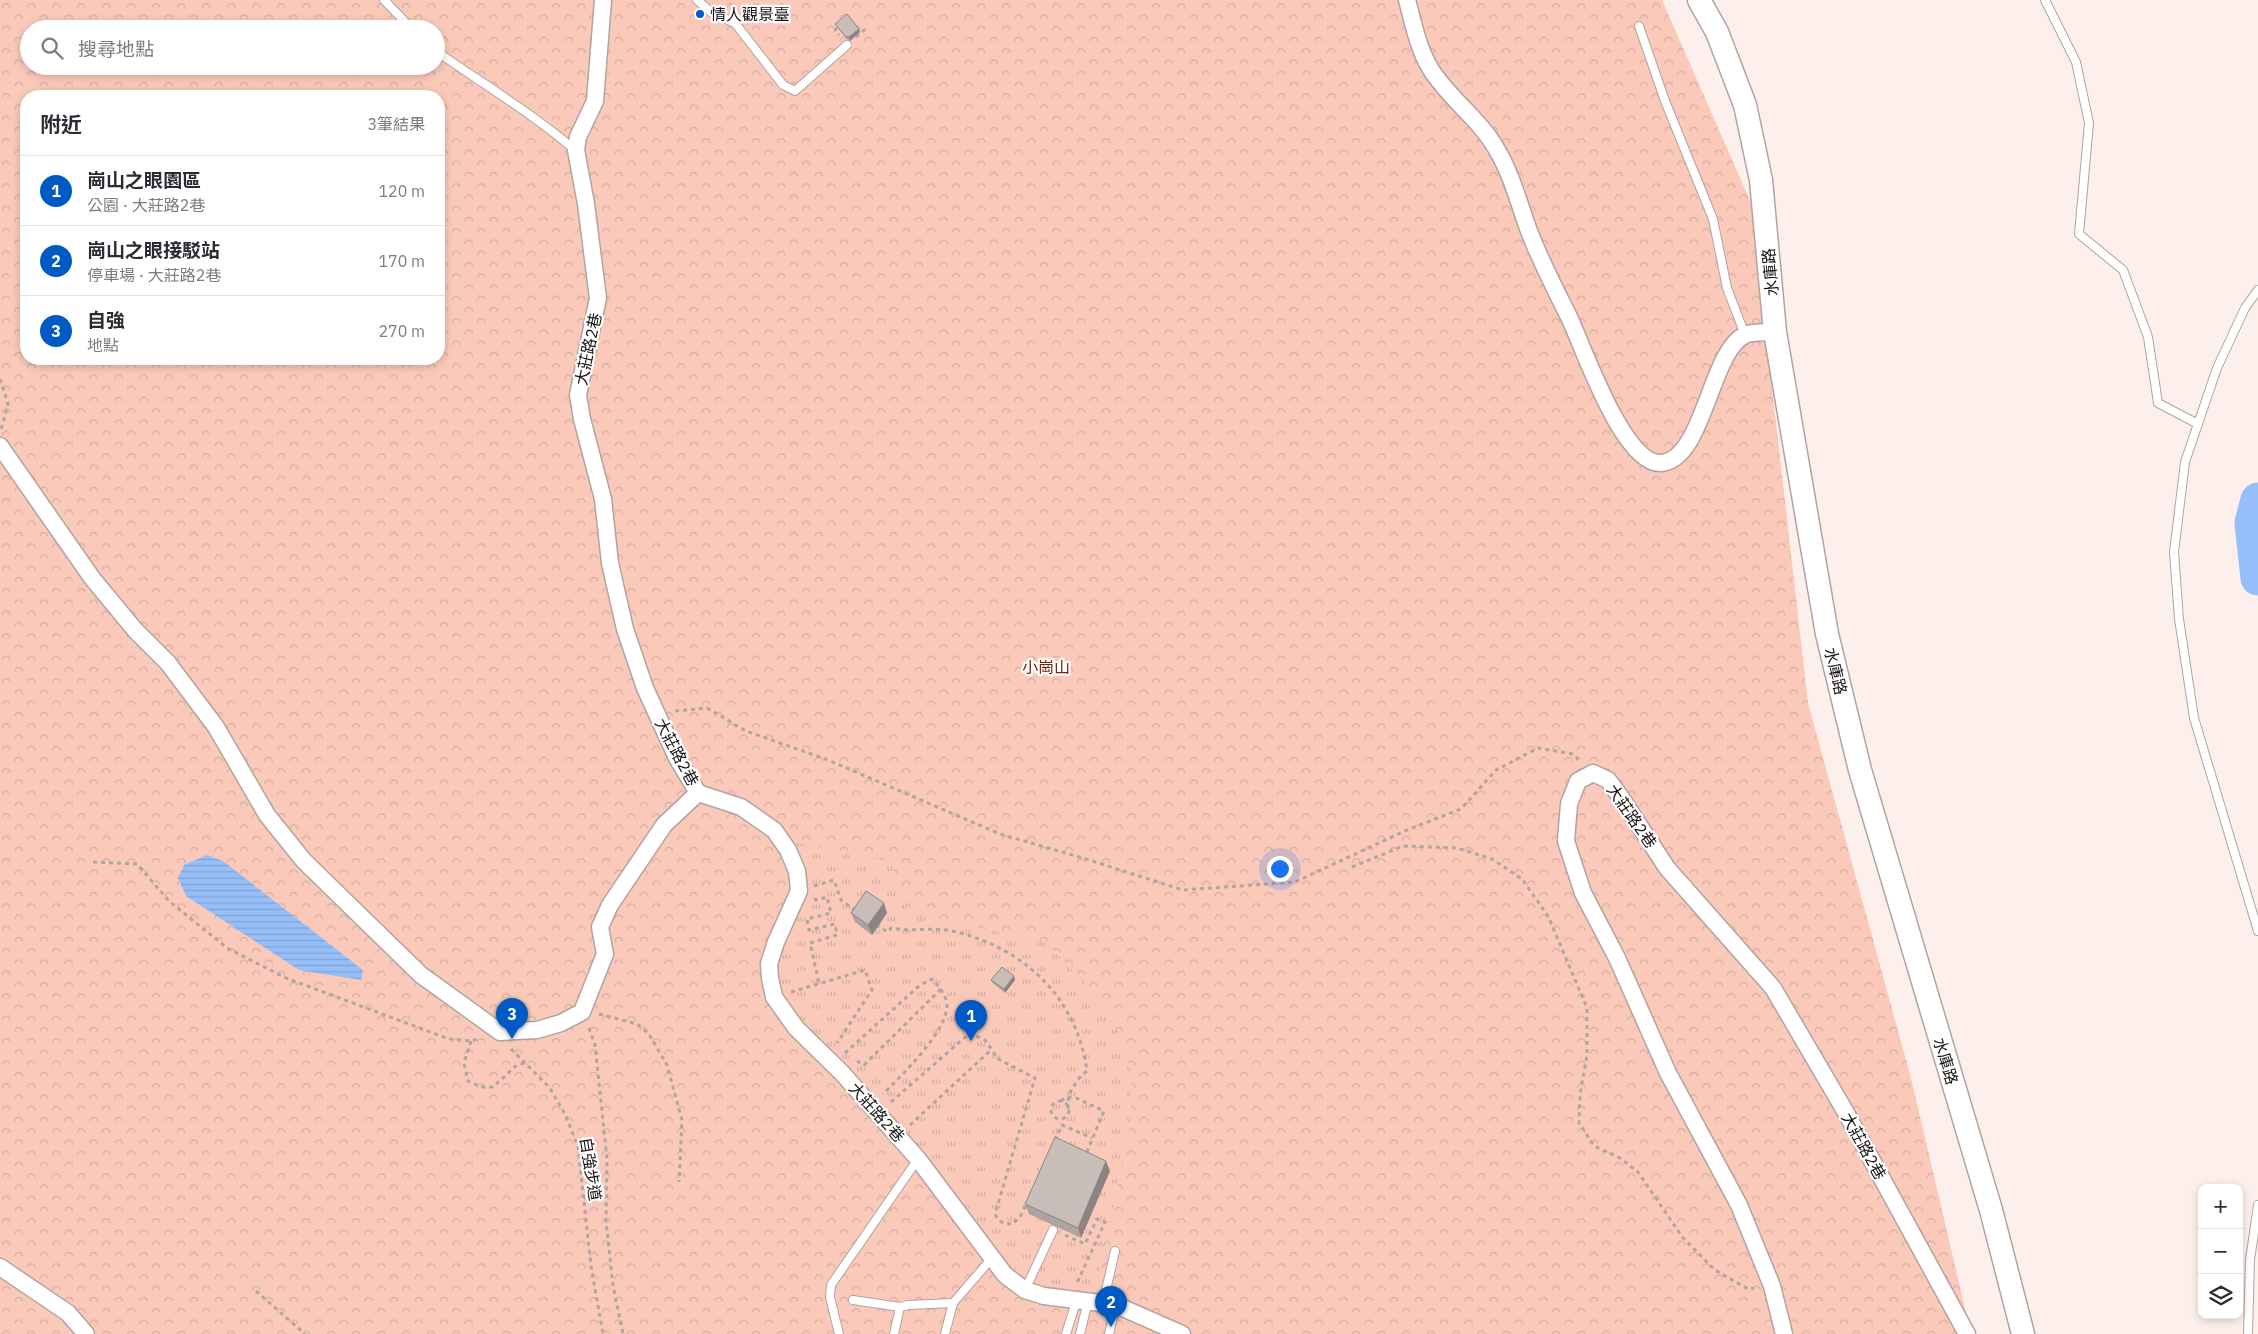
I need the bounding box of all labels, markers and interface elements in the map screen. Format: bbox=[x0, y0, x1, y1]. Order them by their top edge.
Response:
place label: 情人觀景臺 bbox=[710, 4, 790, 24]
marker: 情人觀景臺 bbox=[694, 8, 706, 20]
search box bbox=[20, 20, 445, 75]
icon: search bbox=[38, 34, 66, 62]
text: 搜尋地點 bbox=[78, 37, 154, 61]
text: 附近 bbox=[40, 110, 82, 138]
text: 3筆結果 bbox=[367, 114, 425, 134]
text: 崗山之眼園區 bbox=[87, 168, 201, 192]
text: 1 bbox=[51, 181, 61, 201]
text: 120 m bbox=[378, 181, 425, 201]
text: 公園 · 大莊路2巷 bbox=[87, 195, 205, 215]
text: 崗山之眼接駁站 bbox=[87, 238, 220, 262]
street label: 水庫路 bbox=[1758, 247, 1782, 297]
text: 2 bbox=[51, 251, 61, 271]
text: 170 m bbox=[378, 251, 425, 271]
text: 停車場 · 大莊路2巷 bbox=[87, 265, 221, 285]
text: 自強 bbox=[87, 308, 125, 332]
street label: 大莊路2巷 bbox=[571, 311, 605, 387]
text: 3 bbox=[51, 321, 61, 341]
text: 270 m bbox=[378, 321, 425, 341]
text: 地點 bbox=[87, 335, 119, 355]
street label: 水庫路 bbox=[1820, 645, 1852, 697]
park label: 小崗山 bbox=[1022, 657, 1070, 677]
street label: 大莊路2巷 bbox=[651, 715, 703, 789]
street label: 大莊路2巷 bbox=[1603, 780, 1661, 852]
your location bbox=[1267, 856, 1293, 882]
pin: 3 bbox=[496, 998, 528, 1039]
pin: 1 bbox=[955, 1000, 987, 1041]
street label: 水庫路 bbox=[1929, 1035, 1963, 1087]
street label: 大莊路2巷 bbox=[845, 1078, 909, 1146]
street label: 大莊路2巷 bbox=[1837, 1109, 1891, 1183]
street label: 自強步道 bbox=[576, 1136, 606, 1202]
map controls bbox=[2198, 1184, 2243, 1319]
button: + bbox=[2198, 1184, 2243, 1229]
button: − bbox=[2198, 1229, 2243, 1274]
button: layers bbox=[2198, 1274, 2243, 1319]
pin: 2 bbox=[1095, 1286, 1127, 1327]

